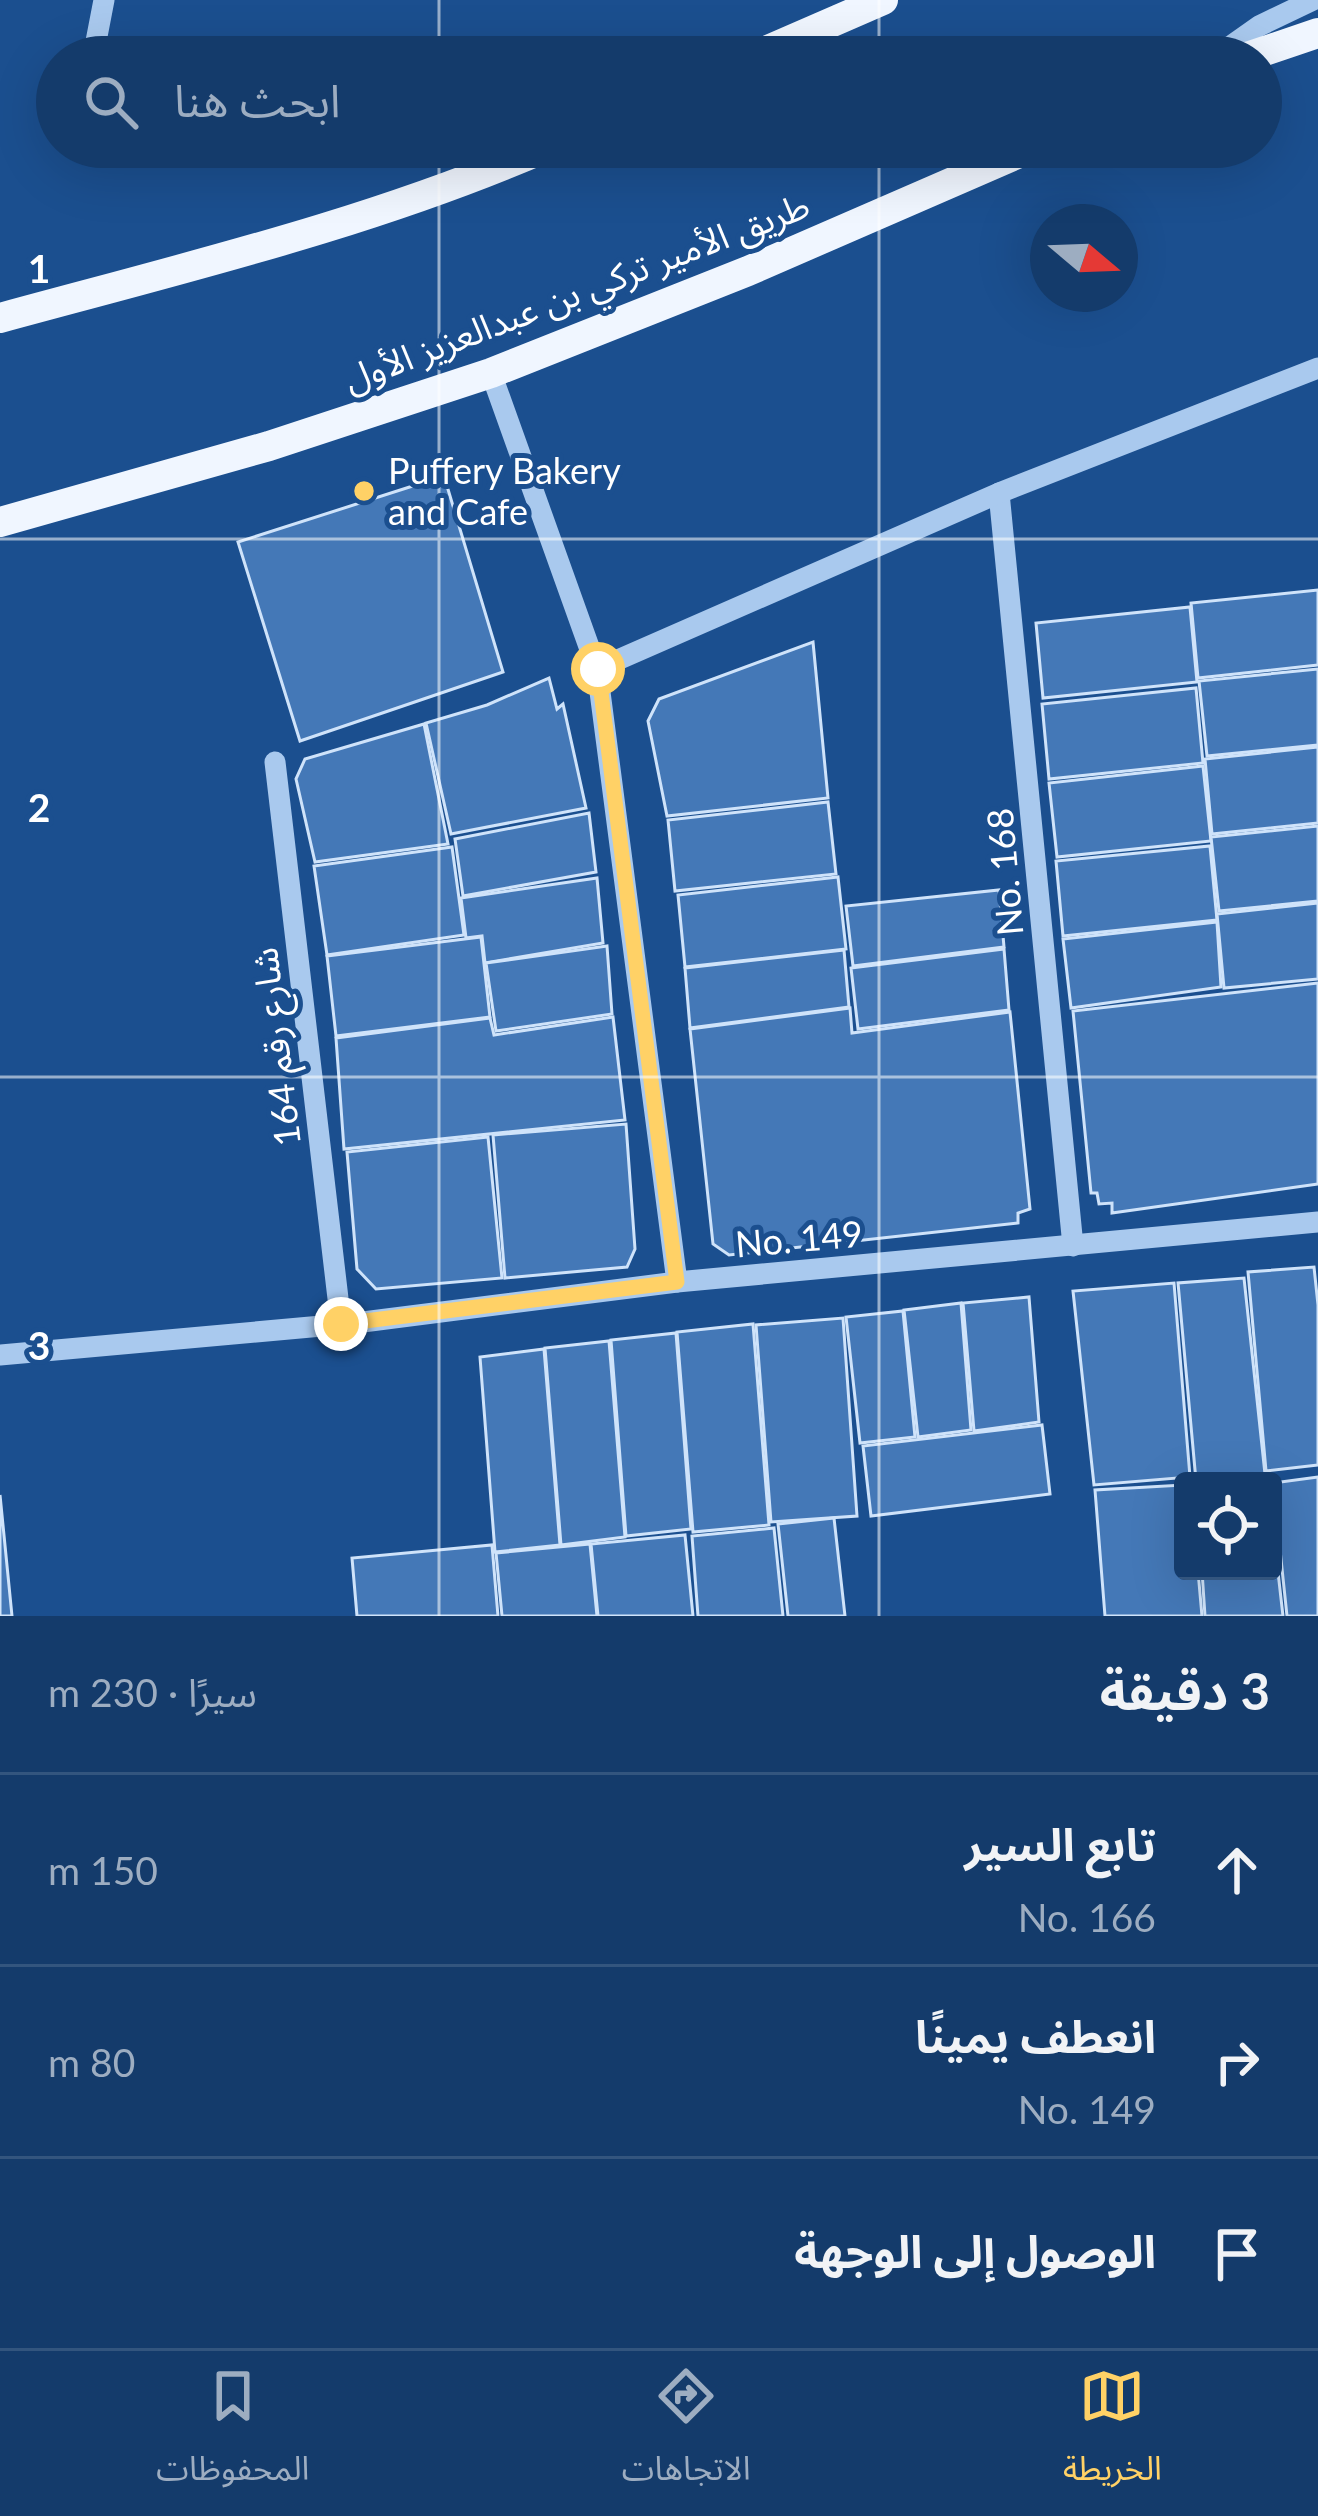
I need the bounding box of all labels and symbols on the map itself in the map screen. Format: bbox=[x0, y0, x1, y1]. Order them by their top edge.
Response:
street label: طريق الأمير تركي بن عبدالعزيز الأول bbox=[337, 182, 818, 407]
north arrow bbox=[1030, 204, 1138, 312]
text: 1 bbox=[28, 245, 50, 291]
place label: Puffery Bakery and Cafe bbox=[388, 448, 621, 533]
marker: Puffery Bakery and Cafe bbox=[351, 478, 377, 504]
route start bbox=[571, 642, 625, 696]
text: 2 bbox=[28, 784, 50, 830]
street label: No. 168 bbox=[977, 806, 1031, 938]
street label: شارع رقم 164 bbox=[241, 944, 316, 1149]
street label: No. 149 bbox=[733, 1211, 865, 1265]
route end bbox=[314, 1297, 368, 1351]
text: 3 bbox=[28, 1322, 50, 1368]

